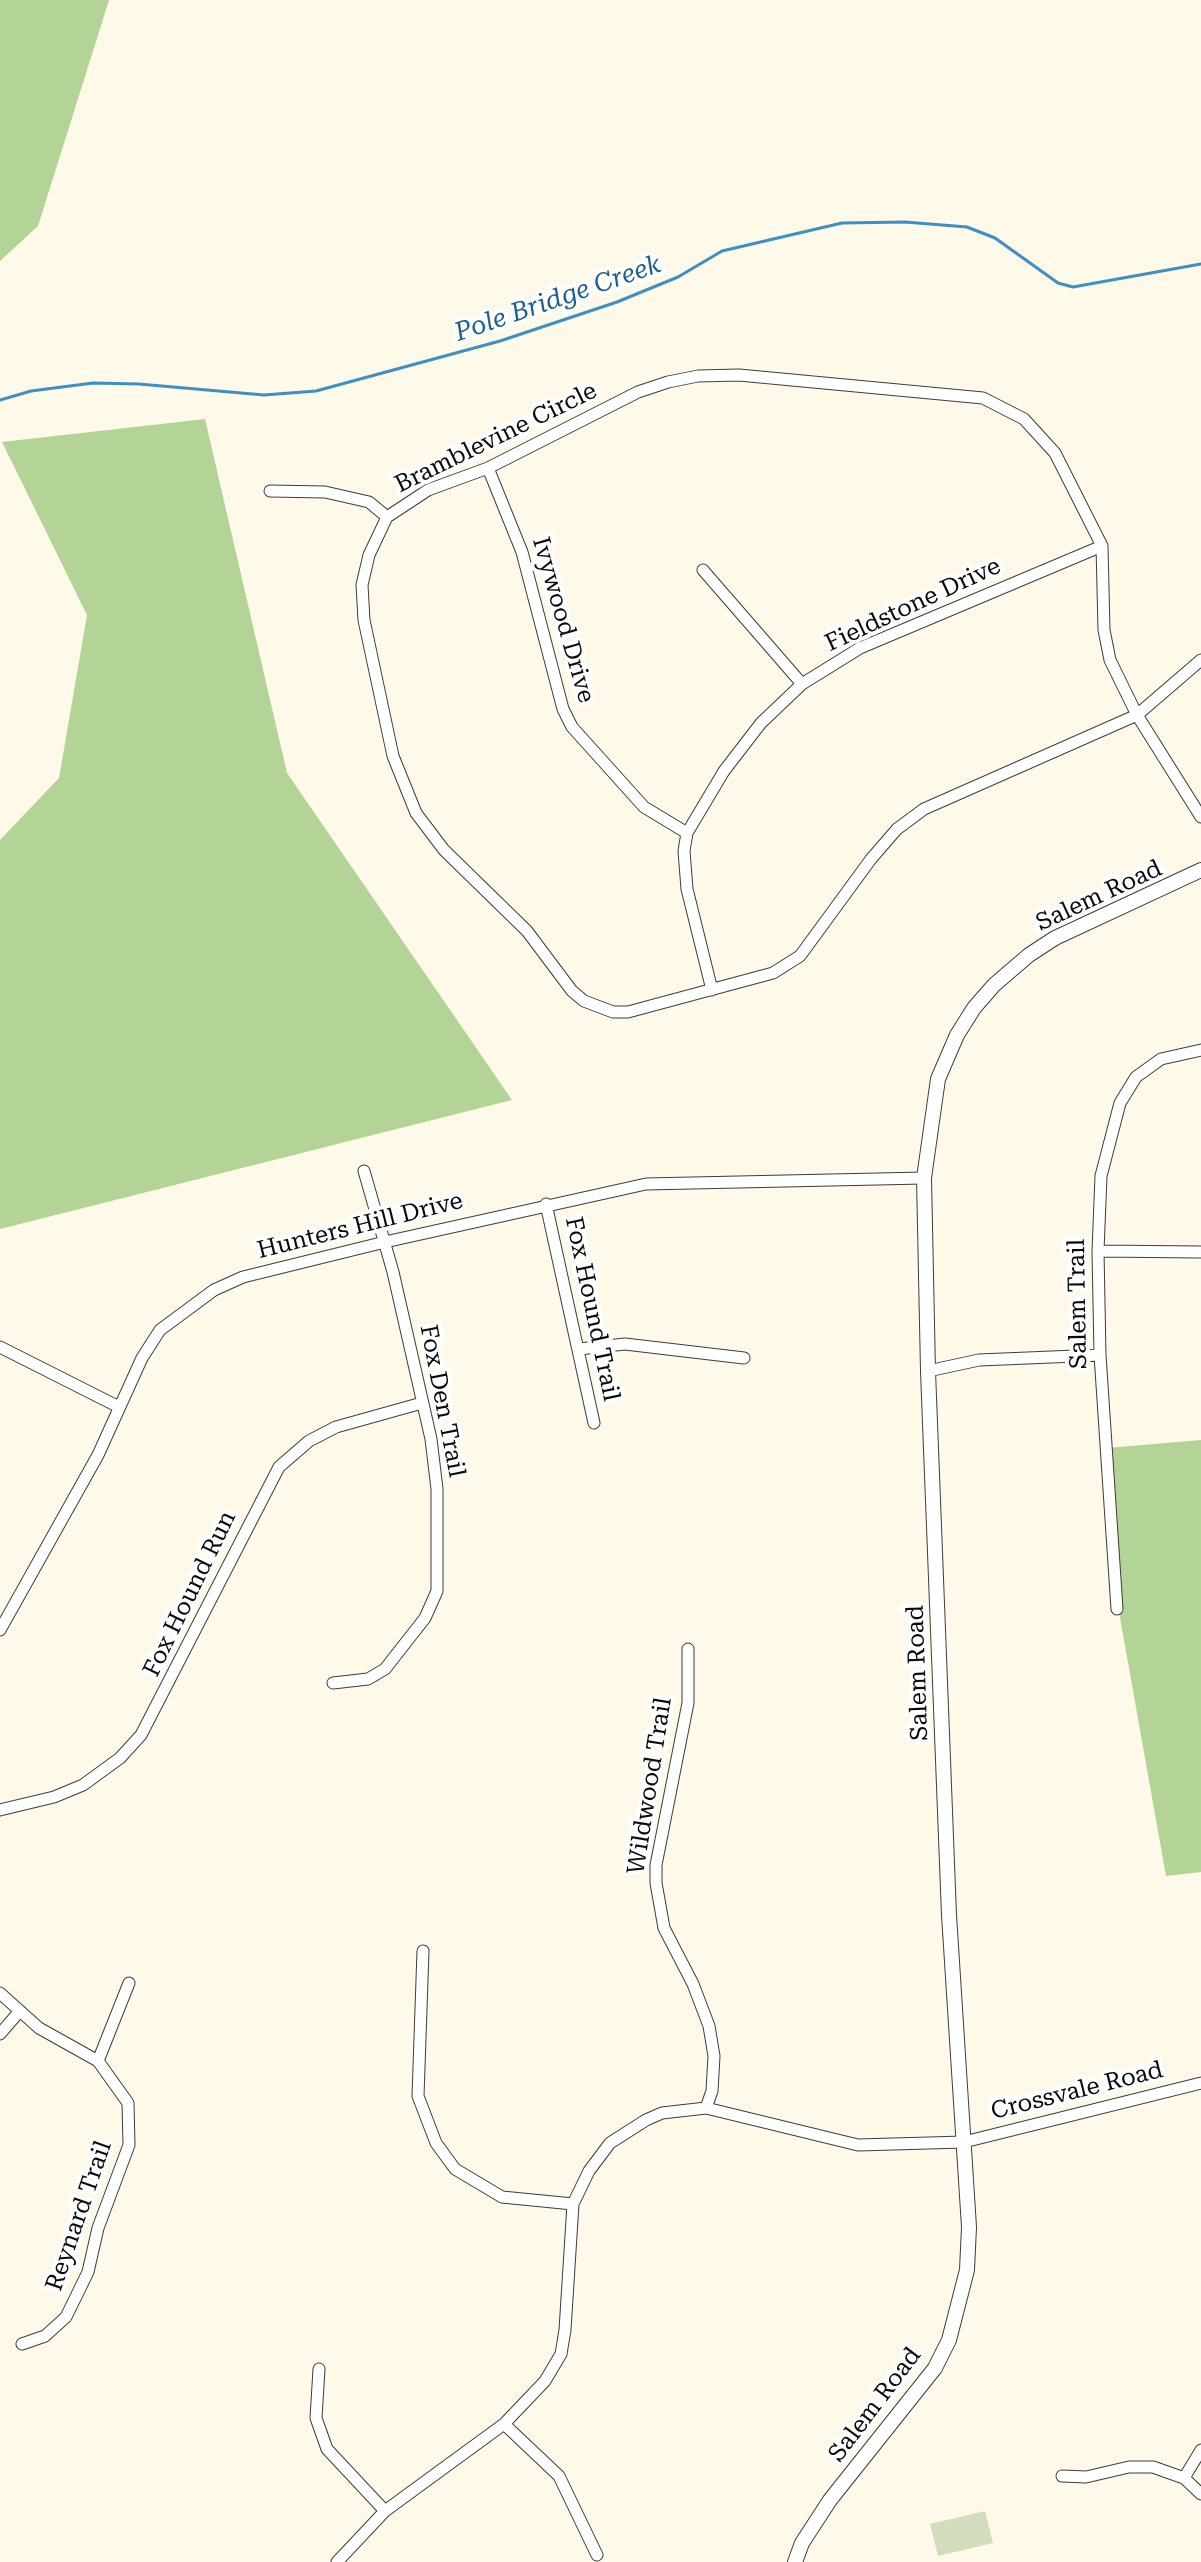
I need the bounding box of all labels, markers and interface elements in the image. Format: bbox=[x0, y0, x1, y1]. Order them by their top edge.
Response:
water label: Pole Bridge Creek bbox=[451, 249, 665, 349]
street label: Bramblevine Circle bbox=[390, 377, 602, 499]
street label: Ivywood Drive bbox=[526, 534, 600, 706]
street label: Fieldstone Drive bbox=[821, 552, 1005, 658]
street label: Salem Road bbox=[1031, 854, 1167, 938]
street label: Hunters Hill Drive bbox=[254, 1187, 466, 1265]
street label: Fox Hound Trail bbox=[558, 1214, 626, 1404]
street label: Salem Trail bbox=[1062, 1239, 1094, 1369]
street label: Fox Den Trail bbox=[413, 1322, 471, 1480]
street label: Fox Hound Run bbox=[137, 1507, 243, 1681]
street label: Salem Road bbox=[901, 1605, 935, 1741]
street label: Wildwood Trail bbox=[622, 1696, 678, 1876]
street label: Crossvale Road bbox=[988, 2056, 1166, 2126]
street label: Reynard Trail bbox=[40, 2137, 118, 2295]
street label: Salem Road bbox=[823, 2342, 927, 2468]

